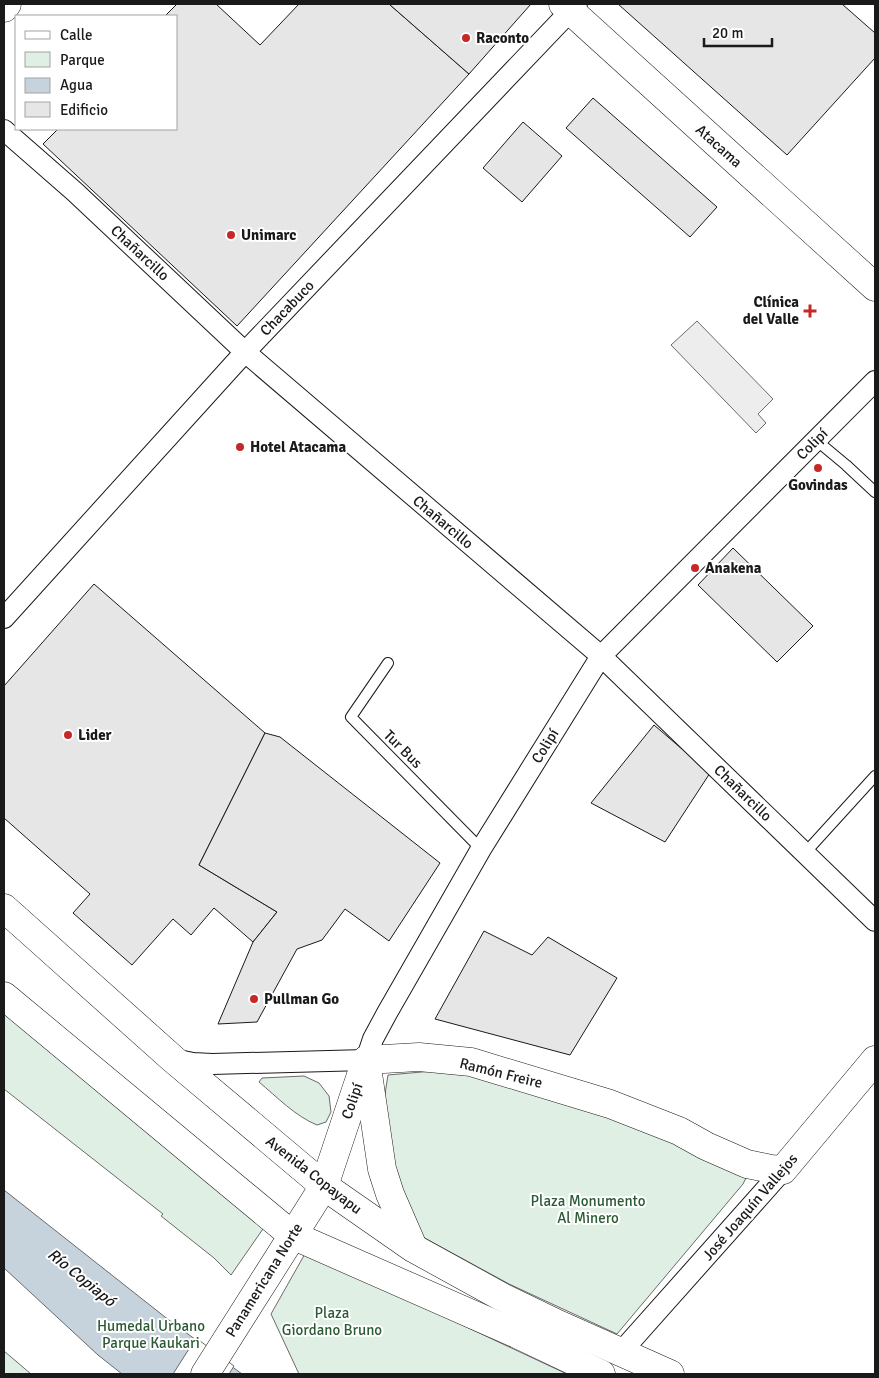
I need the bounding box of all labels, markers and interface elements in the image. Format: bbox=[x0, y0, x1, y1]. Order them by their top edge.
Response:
legend bbox=[15, 15, 178, 130]
scale bar bbox=[704, 15, 772, 47]
text: 20 m bbox=[712, 24, 743, 42]
text: Calle bbox=[60, 26, 93, 44]
place label: Raconto bbox=[476, 29, 529, 47]
marker: Raconto bbox=[460, 32, 472, 44]
text: Parque bbox=[60, 51, 105, 69]
text: Agua bbox=[60, 76, 93, 94]
text: Edificio bbox=[60, 101, 108, 119]
street label: Atacama bbox=[692, 121, 746, 171]
street label: Chañarcillo bbox=[107, 221, 173, 285]
place label: Unimarc bbox=[241, 226, 296, 244]
marker: Unimarc bbox=[225, 229, 237, 241]
street label: Chacabuco bbox=[256, 276, 318, 340]
place label: Clínica del Valle bbox=[743, 293, 799, 328]
marker: Clínica del Valle bbox=[803, 304, 817, 318]
street label: Colipí bbox=[792, 424, 832, 464]
place label: Hotel Atacama bbox=[250, 438, 346, 456]
marker: Hotel Atacama bbox=[234, 441, 246, 453]
marker: Govindas bbox=[812, 462, 824, 474]
place label: Govindas bbox=[788, 476, 848, 494]
street label: Chañarcillo bbox=[409, 492, 477, 553]
place label: Anakena bbox=[705, 559, 762, 577]
marker: Anakena bbox=[689, 562, 701, 574]
street label: Colipí bbox=[528, 725, 562, 767]
place label: Lider bbox=[78, 726, 112, 744]
street label: Tur Bus bbox=[380, 726, 426, 772]
marker: Lider bbox=[62, 729, 74, 741]
street label: Chañarcillo bbox=[710, 761, 776, 825]
place label: Pullman Go bbox=[264, 990, 339, 1008]
marker: Pullman Go bbox=[248, 993, 260, 1005]
street label: Ramón Freire bbox=[458, 1054, 544, 1092]
street label: Colipí bbox=[337, 1080, 367, 1122]
street label: Avenida Copayapu bbox=[262, 1132, 366, 1218]
street label: José Joaquín Vallejos bbox=[699, 1150, 802, 1264]
park label: Plaza Monumento Al Minero bbox=[530, 1192, 646, 1227]
street label: Panamericana Norte bbox=[222, 1220, 306, 1340]
water label: Río Copiapó bbox=[43, 1244, 121, 1312]
park label: Plaza Giordano Bruno bbox=[282, 1304, 382, 1339]
park label: Humedal Urbano Parque Kaukari bbox=[97, 1317, 205, 1352]

